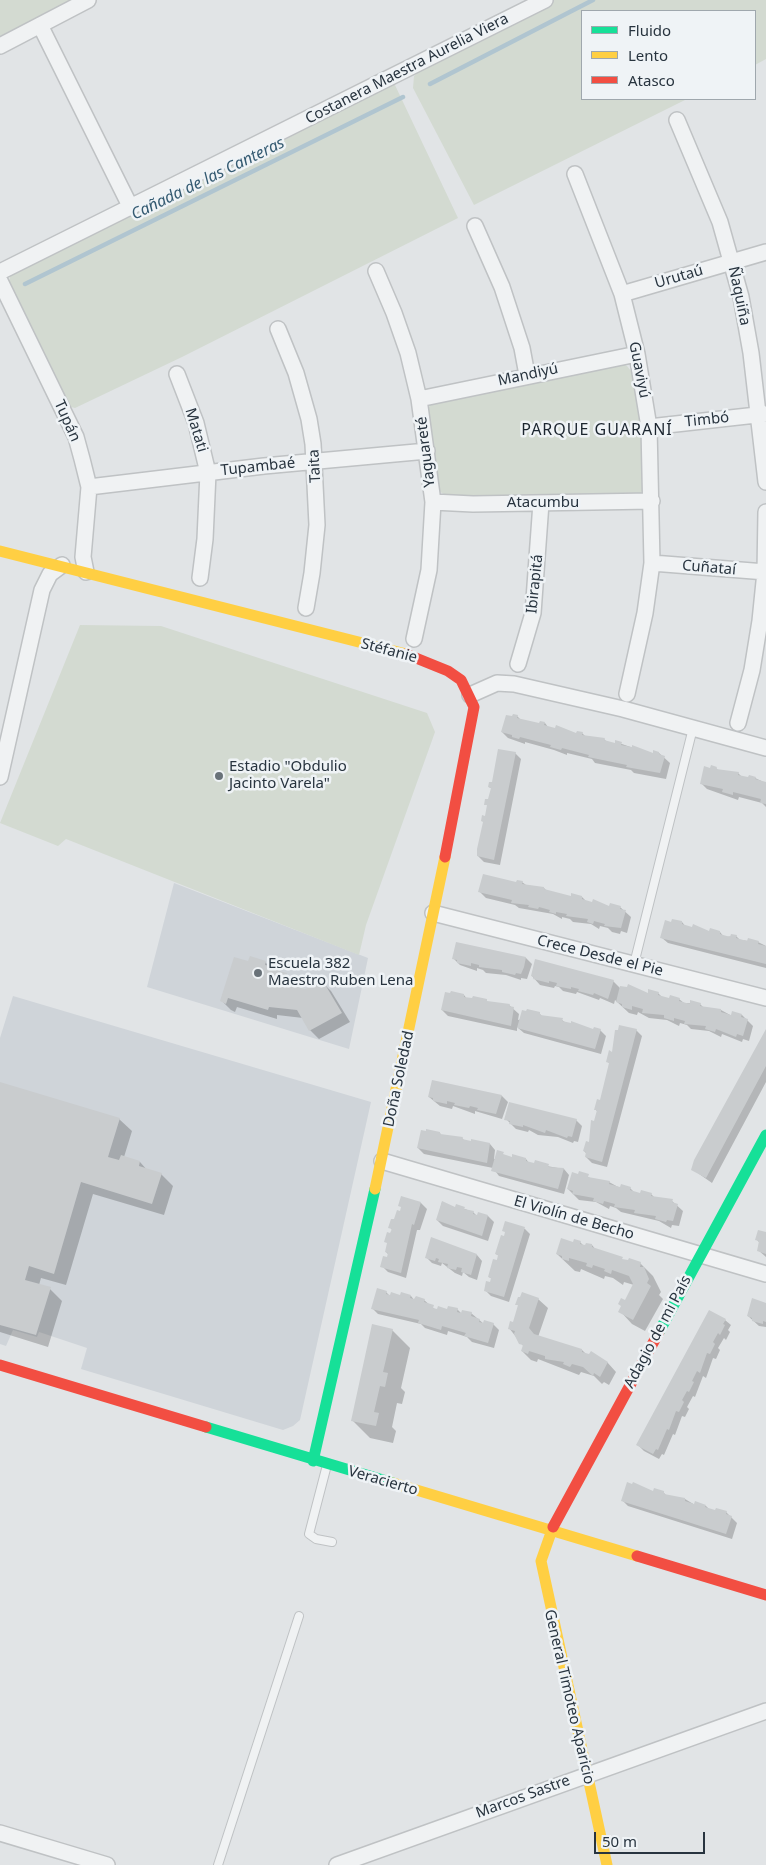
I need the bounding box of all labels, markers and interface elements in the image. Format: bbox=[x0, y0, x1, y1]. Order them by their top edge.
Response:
street label: Costanera Maestra Aurelia Viera bbox=[302, 10, 512, 128]
legend bbox=[581, 10, 756, 100]
text: Fluido bbox=[628, 20, 671, 40]
text: Lento bbox=[628, 45, 668, 65]
text: Atasco bbox=[628, 70, 675, 90]
water label: Cañada de las Canteras bbox=[128, 134, 288, 224]
street label: Urutaú bbox=[653, 262, 705, 292]
street label: Ñaquiña bbox=[724, 265, 754, 327]
street label: Guaviyú bbox=[625, 340, 653, 400]
street label: Mandiyú bbox=[496, 360, 560, 390]
street label: Tupán bbox=[50, 397, 84, 445]
street label: Matati bbox=[181, 406, 211, 454]
street label: Timbó bbox=[684, 409, 730, 431]
street label: Yaguareté bbox=[413, 416, 439, 488]
district label: PARQUE GUARANÍ bbox=[520, 420, 674, 440]
street label: Taita bbox=[305, 449, 325, 483]
street label: Tupambaé bbox=[220, 454, 296, 480]
street label: Atacumbu bbox=[507, 494, 579, 512]
street label: Ibirapitá bbox=[523, 554, 547, 614]
street label: Cuñataí bbox=[681, 557, 737, 579]
street label: Stéfanie bbox=[359, 635, 419, 667]
place label: Estadio "Obdulio Jacinto Varela" bbox=[229, 758, 347, 793]
marker: Estadio "Obdulio Jacinto Varela" bbox=[213, 770, 225, 782]
street label: Crece Desde el Pie bbox=[535, 932, 665, 980]
place label: Escuela 382 Maestro Ruben Lena bbox=[268, 955, 413, 990]
marker: Escuela 382 Maestro Ruben Lena bbox=[252, 967, 264, 979]
street label: Doña Soledad bbox=[380, 1029, 418, 1129]
street label: El Violín de Becho bbox=[512, 1192, 636, 1244]
street label: Adagio de mi País bbox=[621, 1272, 695, 1392]
street label: Veracierto bbox=[346, 1462, 420, 1500]
street label: General Timoteo Aparicio bbox=[540, 1608, 598, 1786]
street label: Marcos Sastre bbox=[473, 1772, 573, 1822]
scale bar bbox=[596, 1822, 707, 1854]
text: 50 m bbox=[602, 1831, 637, 1851]

